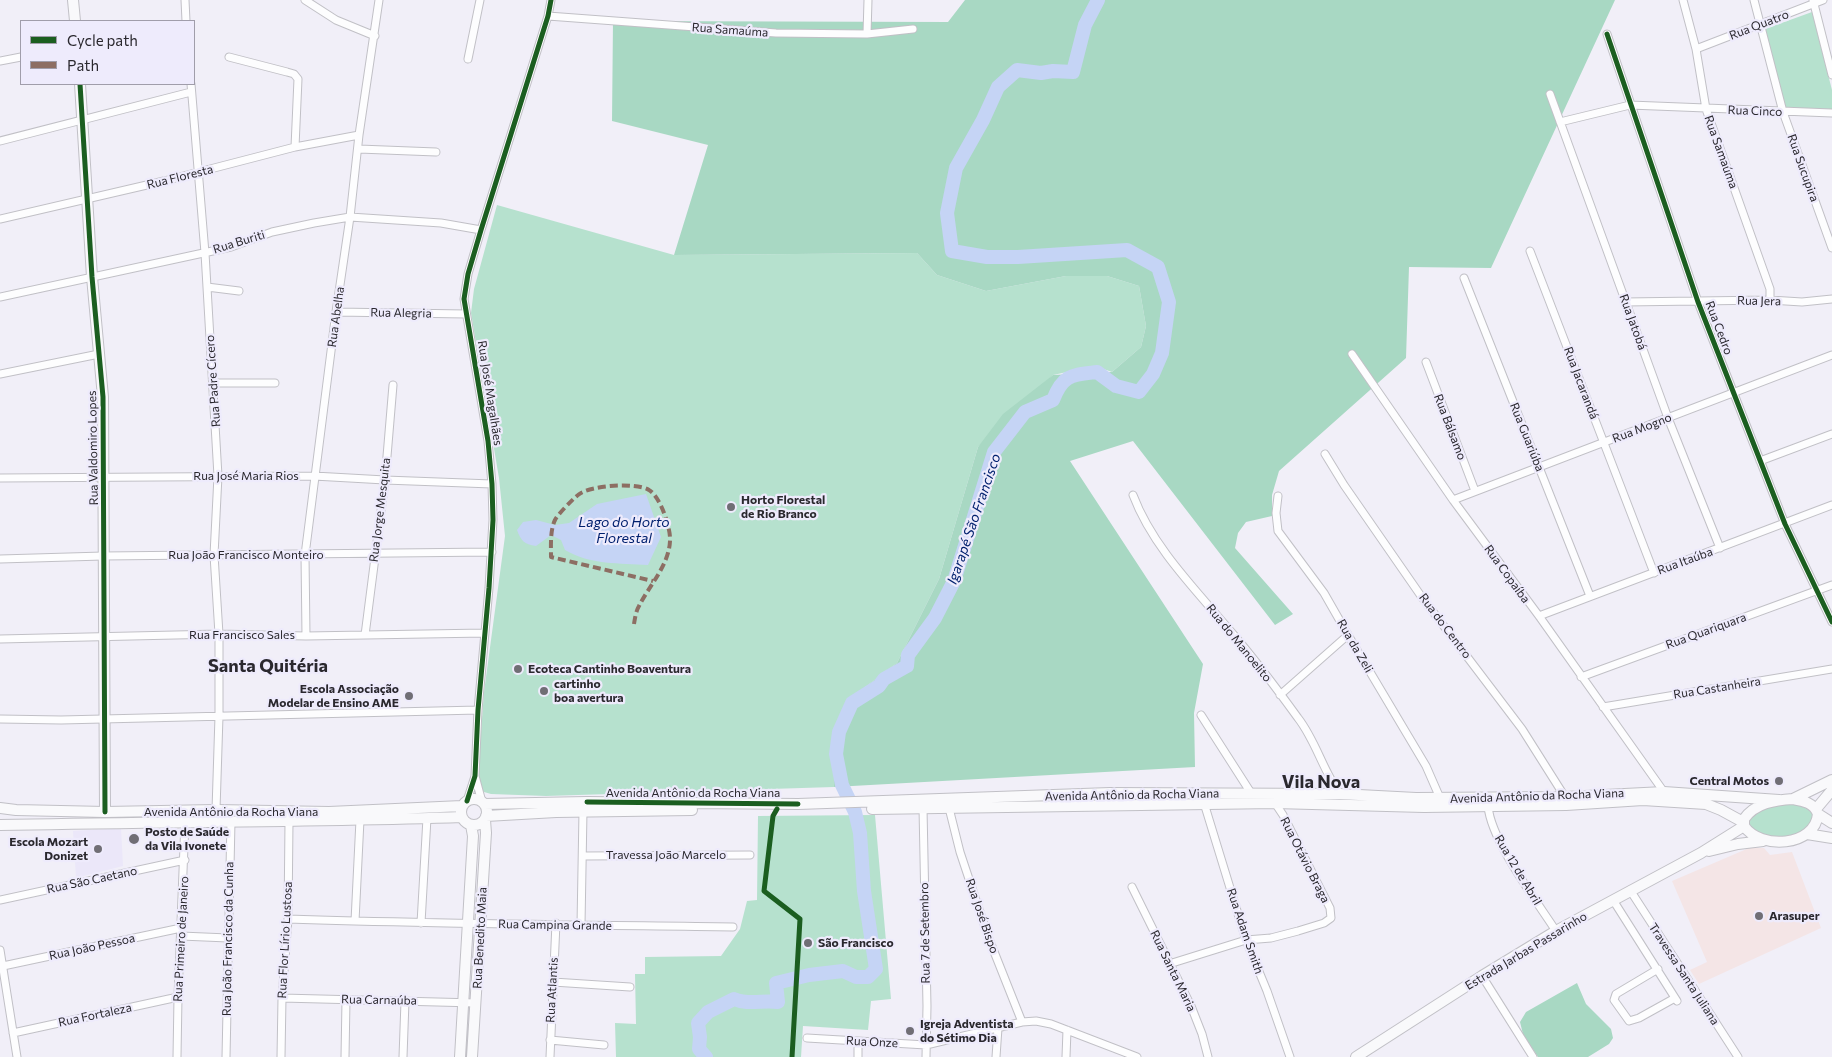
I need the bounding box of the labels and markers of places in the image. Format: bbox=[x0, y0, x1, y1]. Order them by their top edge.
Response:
place label: Horto Florestal de Rio Branco bbox=[741, 493, 825, 521]
marker: Horto Florestal de Rio Branco bbox=[725, 501, 737, 513]
place label: Ecoteca Cantinho Boaventura bbox=[528, 662, 691, 676]
marker: Ecoteca Cantinho Boaventura bbox=[512, 663, 524, 675]
place label: cartinho boa avertura bbox=[554, 677, 624, 705]
place label: Escola Associação Modelar de Ensino AME bbox=[268, 682, 399, 710]
marker: cartinho boa avertura bbox=[538, 685, 550, 697]
marker: Escola Associação Modelar de Ensino AME bbox=[403, 690, 415, 702]
place label: Central Motos bbox=[1689, 774, 1769, 788]
marker: Central Motos bbox=[1773, 775, 1785, 787]
place label: Posto de Saúde da Vila Ivonete bbox=[145, 825, 229, 853]
marker: Posto de Saúde da Vila Ivonete bbox=[127, 832, 141, 846]
place label: Escola Mozart Donizet bbox=[9, 835, 88, 863]
marker: Escola Mozart Donizet bbox=[92, 843, 104, 855]
place label: Arasuper bbox=[1769, 909, 1820, 923]
marker: Arasuper bbox=[1753, 910, 1765, 922]
place label: São Francisco bbox=[818, 936, 894, 950]
marker: São Francisco bbox=[802, 937, 814, 949]
place label: Igreja Adventista do Sétimo Dia bbox=[920, 1017, 1014, 1045]
marker: Igreja Adventista do Sétimo Dia bbox=[904, 1025, 916, 1037]

